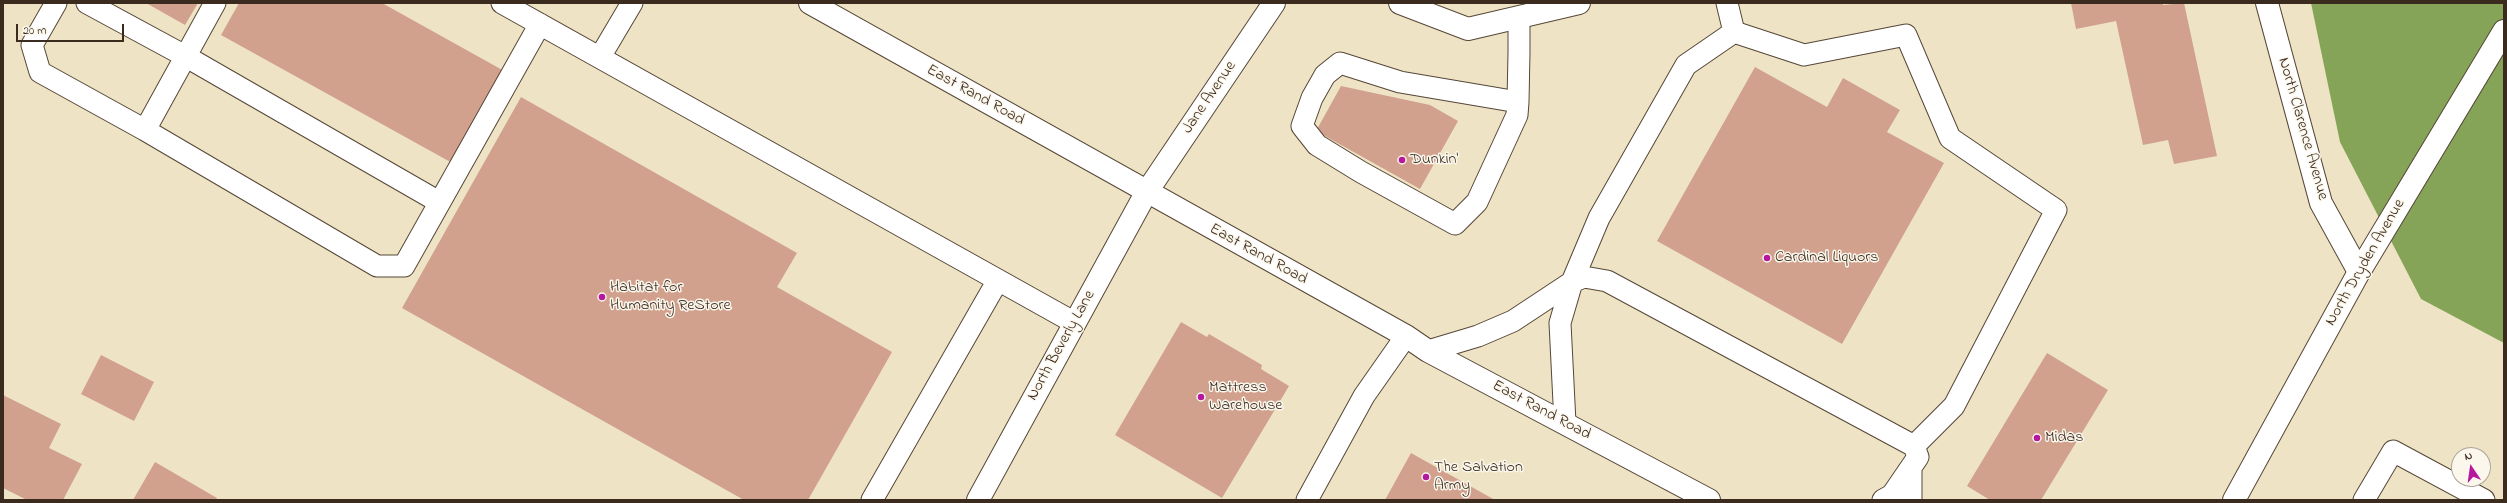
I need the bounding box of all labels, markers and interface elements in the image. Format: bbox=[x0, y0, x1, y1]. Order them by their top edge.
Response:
scale bar bbox=[18, 16, 126, 42]
text: 20 m bbox=[23, 22, 46, 40]
street label: North Clarence Avenue bbox=[2272, 56, 2332, 202]
street label: Jane Avenue bbox=[1179, 58, 1241, 138]
street label: East Rand Road bbox=[923, 61, 1027, 131]
place label: Dunkin' bbox=[1410, 150, 1458, 170]
marker: Dunkin' bbox=[1397, 155, 1407, 165]
street label: North Dryden Avenue bbox=[2322, 196, 2410, 330]
street label: East Rand Road bbox=[1206, 220, 1310, 290]
place label: Cardinal Liquors bbox=[1775, 248, 1878, 268]
marker: Cardinal Liquors bbox=[1762, 253, 1772, 263]
place label: Habitat for Humanity ReStore bbox=[610, 278, 731, 316]
street label: North Beverly Lane bbox=[1024, 288, 1100, 404]
marker: Habitat for Humanity ReStore bbox=[597, 292, 607, 302]
street label: East Rand Road bbox=[1488, 377, 1594, 445]
place label: Mattress Warehouse bbox=[1209, 378, 1283, 416]
marker: Mattress Warehouse bbox=[1196, 392, 1206, 402]
place label: Midas bbox=[2045, 428, 2083, 448]
marker: Midas bbox=[2032, 433, 2042, 443]
north arrow bbox=[2451, 447, 2491, 487]
text: N bbox=[2463, 448, 2474, 465]
place label: The Salvation Army bbox=[1434, 458, 1523, 496]
marker: The Salvation Army bbox=[1421, 472, 1431, 482]

